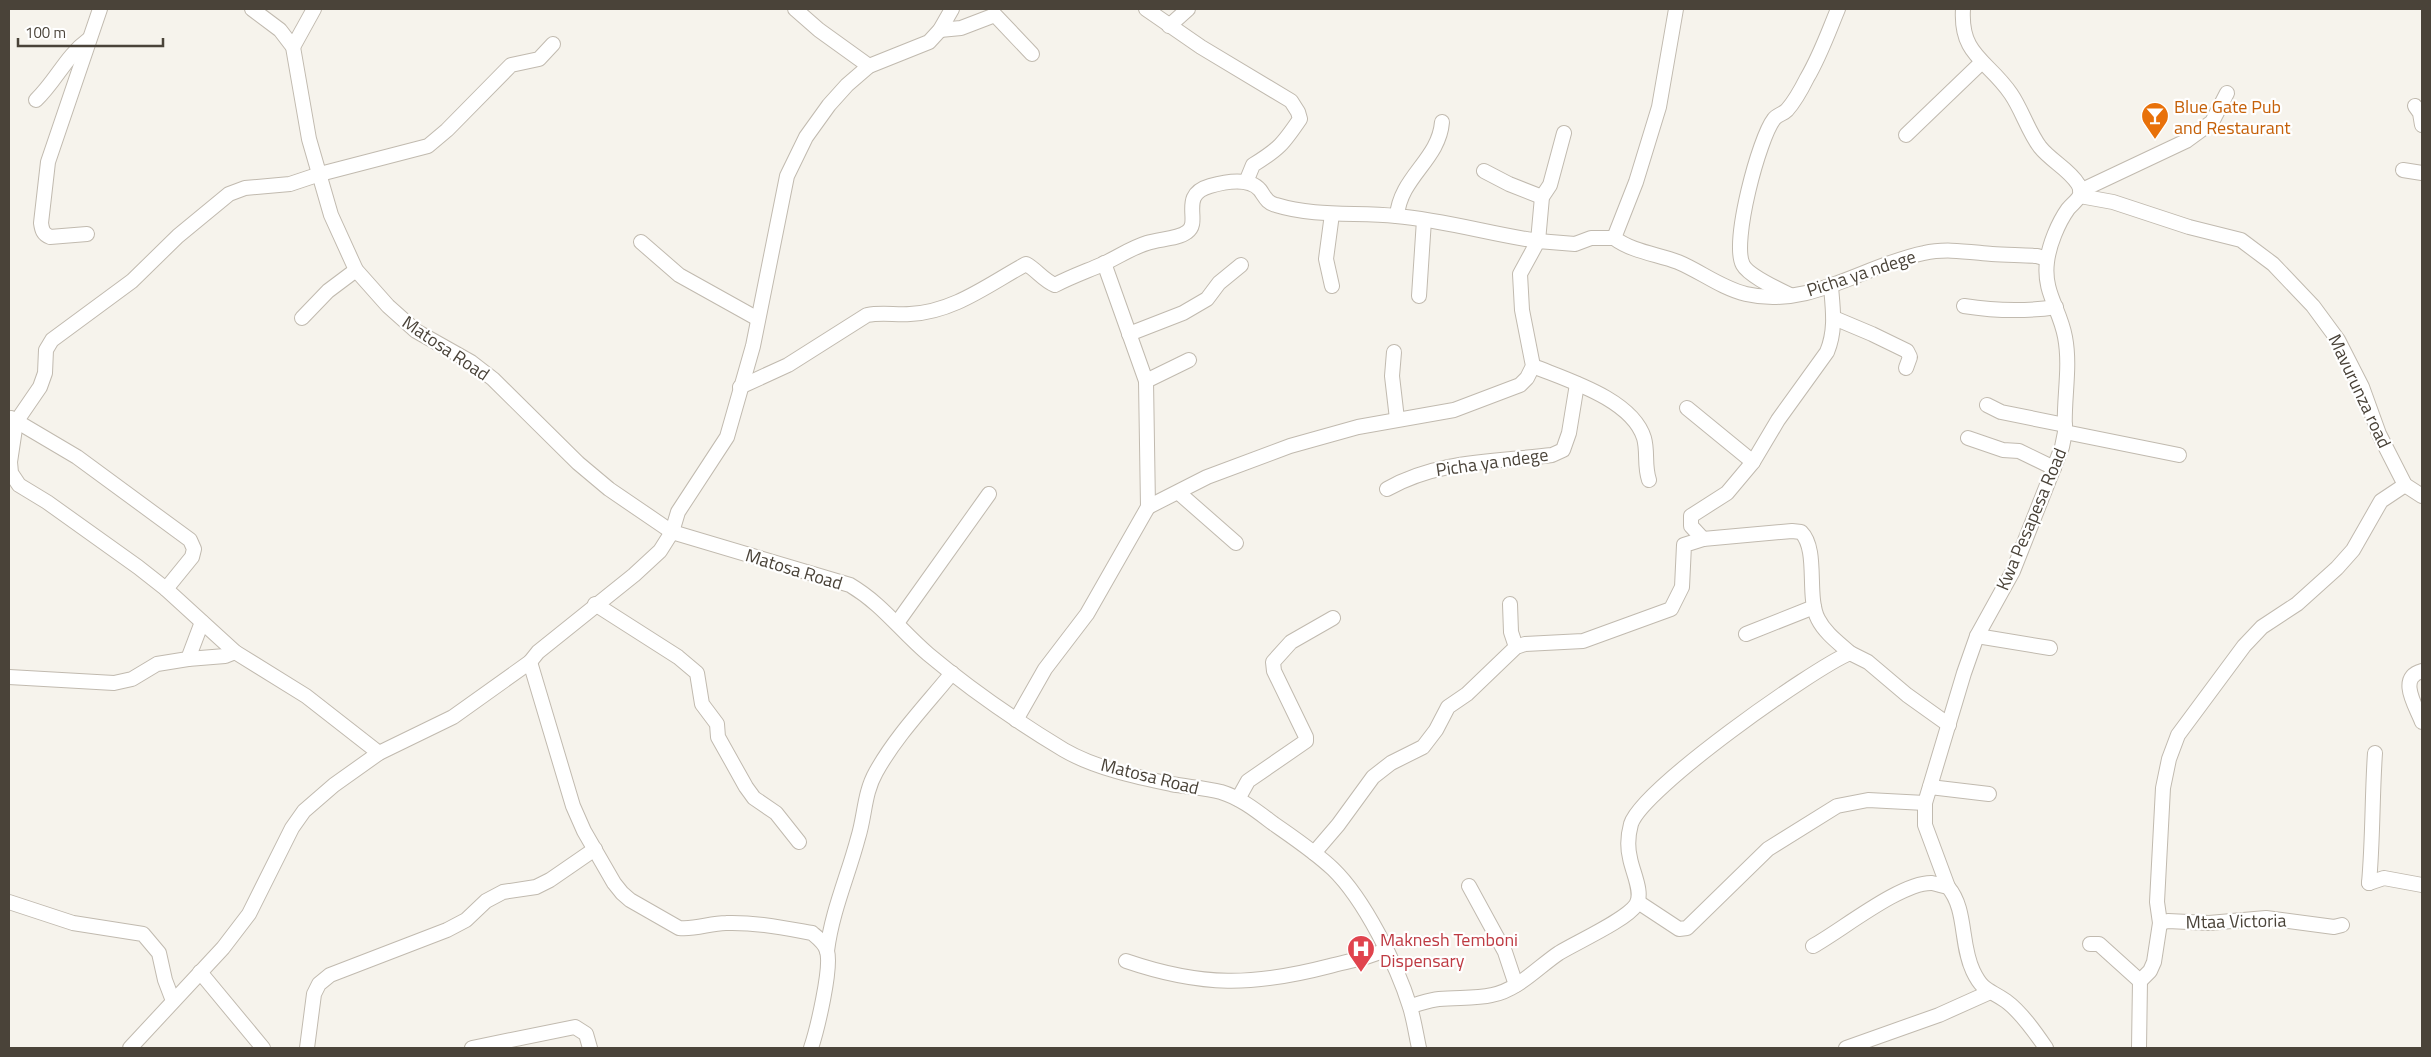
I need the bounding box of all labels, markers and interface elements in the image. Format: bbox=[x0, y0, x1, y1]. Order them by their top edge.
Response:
scale bar bbox=[18, 15, 162, 47]
text: 100 m bbox=[25, 21, 66, 44]
place label: Blue Gate Pub and Restaurant bbox=[2174, 93, 2291, 141]
bar icon: Blue Gate Pub and Restaurant bbox=[2140, 101, 2170, 140]
street label: Picha ya ndege bbox=[1803, 243, 1919, 303]
street label: Matosa Road bbox=[397, 309, 495, 387]
street label: Mavurunza road bbox=[2322, 330, 2398, 452]
street label: Picha ya ndege bbox=[1434, 441, 1550, 483]
street label: Kwa Pesapesa Road bbox=[1989, 444, 2073, 594]
street label: Matosa Road bbox=[742, 541, 846, 597]
street label: Matosa Road bbox=[1098, 751, 1202, 801]
street label: Mtaa Victoria bbox=[2185, 907, 2287, 935]
place label: Maknesh Temboni Dispensary bbox=[1380, 926, 1518, 974]
hospital icon: Maknesh Temboni Dispensary bbox=[1346, 934, 1376, 973]

